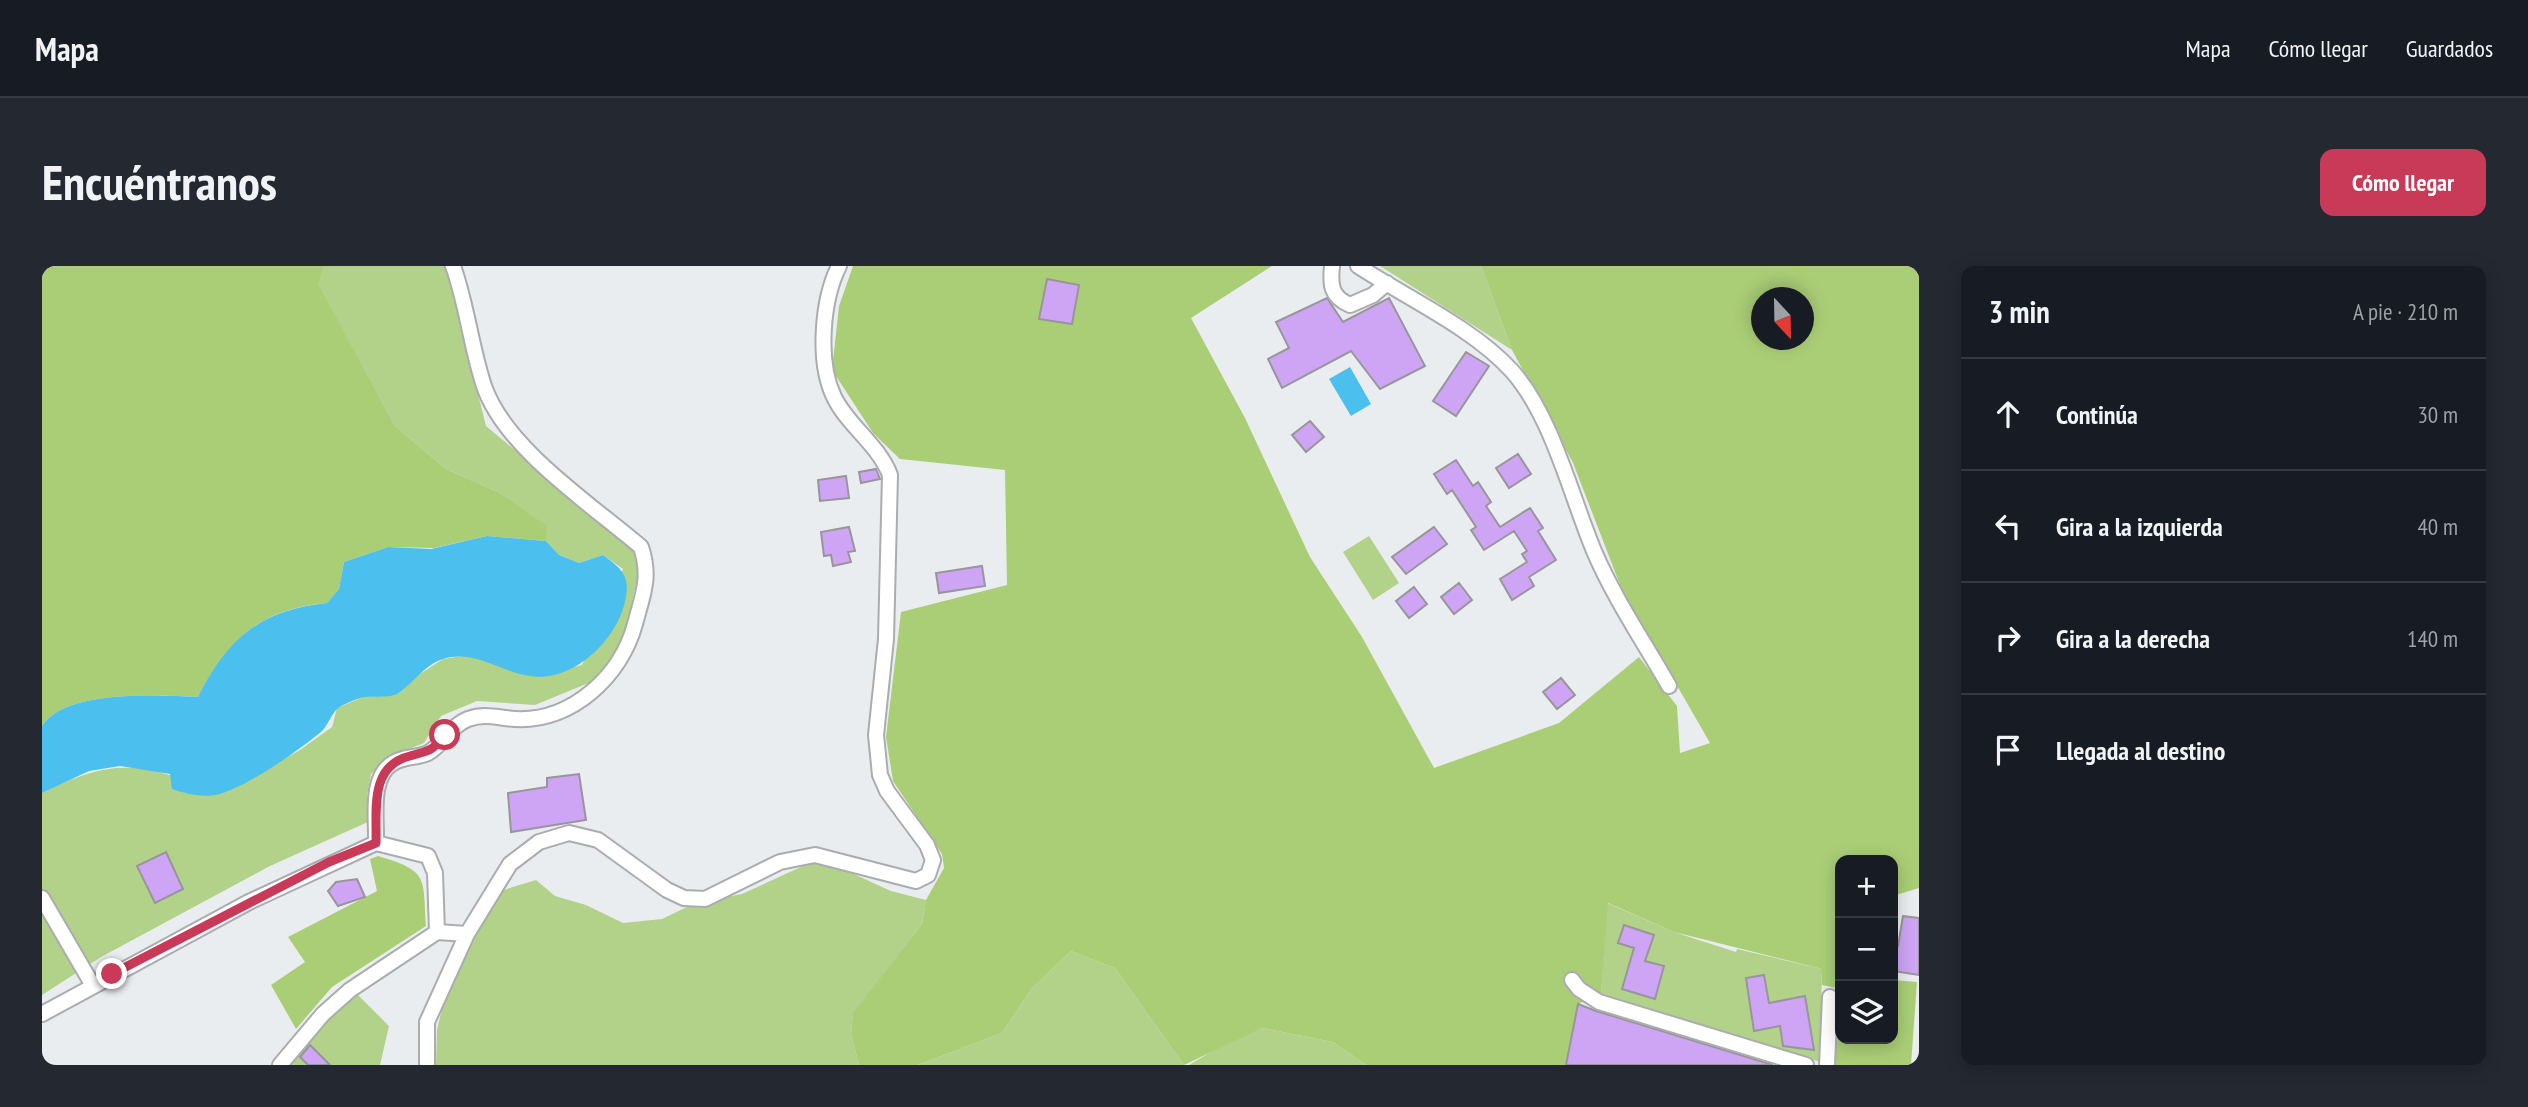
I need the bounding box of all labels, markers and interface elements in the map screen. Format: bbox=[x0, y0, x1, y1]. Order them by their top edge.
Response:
text: Mapa bbox=[35, 27, 99, 70]
text: Mapa bbox=[2186, 33, 2231, 64]
text: Cómo llegar bbox=[2269, 33, 2368, 64]
text: Guardados bbox=[2406, 33, 2493, 64]
button: Cómo llegar bbox=[2320, 149, 2486, 216]
text: Encuéntranos bbox=[42, 150, 277, 214]
north arrow bbox=[1751, 287, 1814, 350]
text: 3 min bbox=[1989, 292, 2050, 331]
text: A pie · 210 m bbox=[2353, 297, 2458, 326]
icon: ahead bbox=[1989, 395, 2027, 433]
text: Continúa bbox=[2056, 398, 2138, 431]
text: 30 m bbox=[2417, 400, 2458, 429]
icon: left bbox=[1989, 507, 2027, 545]
text: Gira a la izquierda bbox=[2056, 510, 2223, 543]
text: 40 m bbox=[2417, 512, 2458, 541]
icon: right bbox=[1989, 619, 2027, 657]
text: Gira a la derecha bbox=[2056, 622, 2210, 655]
text: 140 m bbox=[2407, 624, 2458, 653]
route start bbox=[429, 719, 460, 750]
icon: arrive bbox=[1989, 731, 2027, 769]
text: Llegada al destino bbox=[2056, 734, 2225, 767]
map controls bbox=[1835, 855, 1898, 1044]
button: + bbox=[1835, 855, 1898, 918]
button: − bbox=[1835, 918, 1898, 981]
route end bbox=[96, 958, 127, 989]
button: layers bbox=[1835, 981, 1898, 1044]

